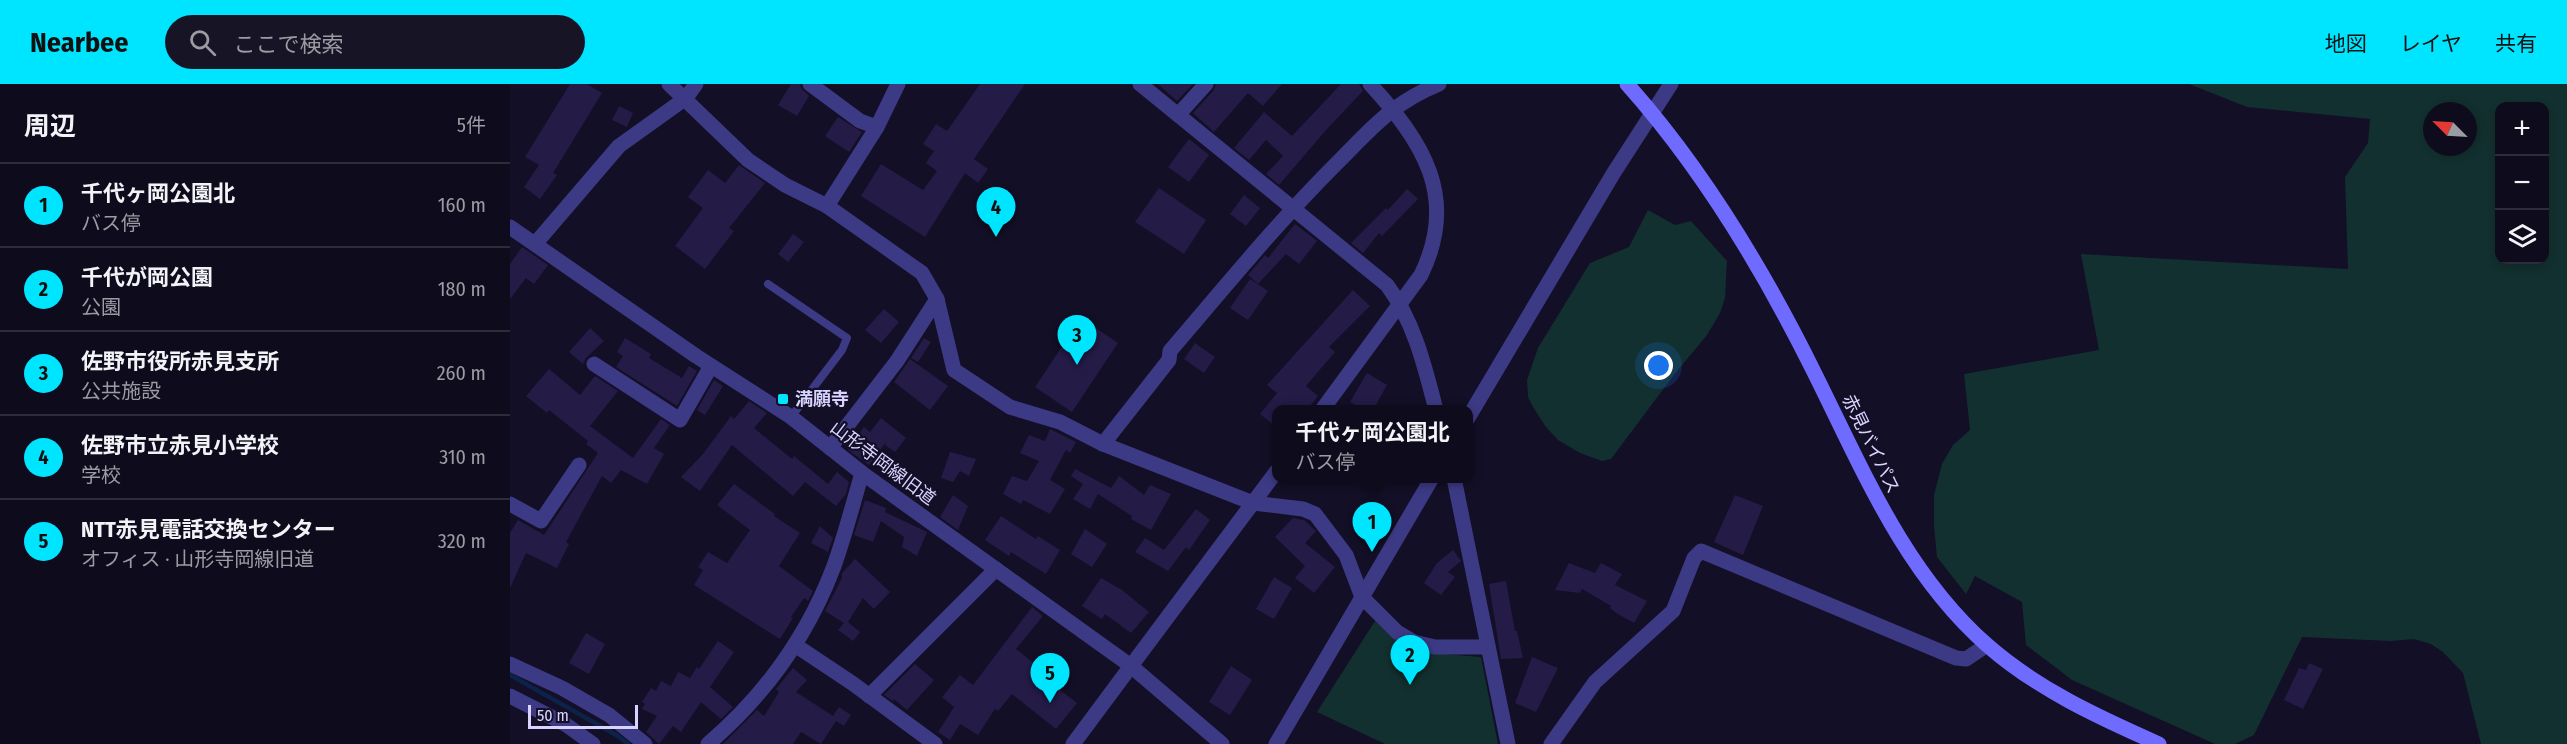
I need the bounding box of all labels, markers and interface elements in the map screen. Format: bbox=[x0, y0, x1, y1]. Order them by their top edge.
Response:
search box bbox=[165, 15, 585, 69]
text: Nearbee bbox=[30, 26, 129, 59]
icon: search bbox=[186, 26, 219, 59]
text: ここで検索 bbox=[234, 31, 344, 58]
text: 地図 bbox=[2325, 31, 2367, 57]
text: レイヤ bbox=[2400, 31, 2462, 57]
text: 共有 bbox=[2495, 31, 2537, 57]
north arrow bbox=[2423, 102, 2477, 156]
map controls bbox=[2495, 102, 2549, 264]
button: + bbox=[2495, 102, 2549, 156]
text: 周辺 bbox=[24, 111, 76, 142]
text: 5件 bbox=[457, 113, 486, 137]
button: − bbox=[2495, 156, 2549, 210]
text: 千代ヶ岡公園北 bbox=[81, 180, 235, 207]
pin: 4 bbox=[976, 188, 1016, 237]
text: 1 bbox=[39, 193, 48, 217]
text: 160 m bbox=[438, 193, 486, 217]
button: layers bbox=[2495, 210, 2549, 264]
text: バス停 bbox=[81, 211, 141, 235]
text: 千代が岡公園 bbox=[81, 264, 213, 291]
text: 2 bbox=[39, 277, 48, 301]
text: 180 m bbox=[438, 277, 486, 301]
text: 公園 bbox=[81, 295, 121, 319]
pin: 3 bbox=[1058, 316, 1096, 365]
text: 佐野市役所赤見支所 bbox=[81, 348, 279, 375]
your location bbox=[1644, 351, 1673, 380]
text: 3 bbox=[39, 361, 48, 385]
text: 260 m bbox=[437, 361, 486, 385]
text: 公共施設 bbox=[81, 379, 161, 403]
place label: 満願寺 bbox=[795, 388, 849, 410]
street label: 赤見バイパス bbox=[1838, 391, 1904, 497]
marker: 満願寺 bbox=[776, 392, 790, 406]
popup bbox=[1272, 405, 1473, 483]
street label: 山形寺岡線旧道 bbox=[826, 416, 940, 510]
text: 千代ヶ岡公園北 bbox=[1295, 419, 1450, 446]
text: 佐野市立赤見小学校 bbox=[81, 432, 279, 459]
text: 4 bbox=[38, 445, 49, 469]
text: 310 m bbox=[439, 445, 486, 469]
text: バス停 bbox=[1295, 450, 1355, 474]
text: 学校 bbox=[81, 463, 121, 487]
pin: 1 bbox=[1352, 502, 1392, 552]
text: NTT赤見電話交換センター bbox=[81, 516, 336, 543]
text: 5 bbox=[39, 529, 48, 553]
text: 320 m bbox=[438, 529, 486, 553]
text: オフィス · 山形寺岡線旧道 bbox=[81, 547, 314, 571]
pin: 2 bbox=[1390, 636, 1430, 685]
pin: 5 bbox=[1030, 654, 1070, 703]
scale bar bbox=[528, 702, 638, 730]
text: 50 m bbox=[537, 706, 569, 725]

